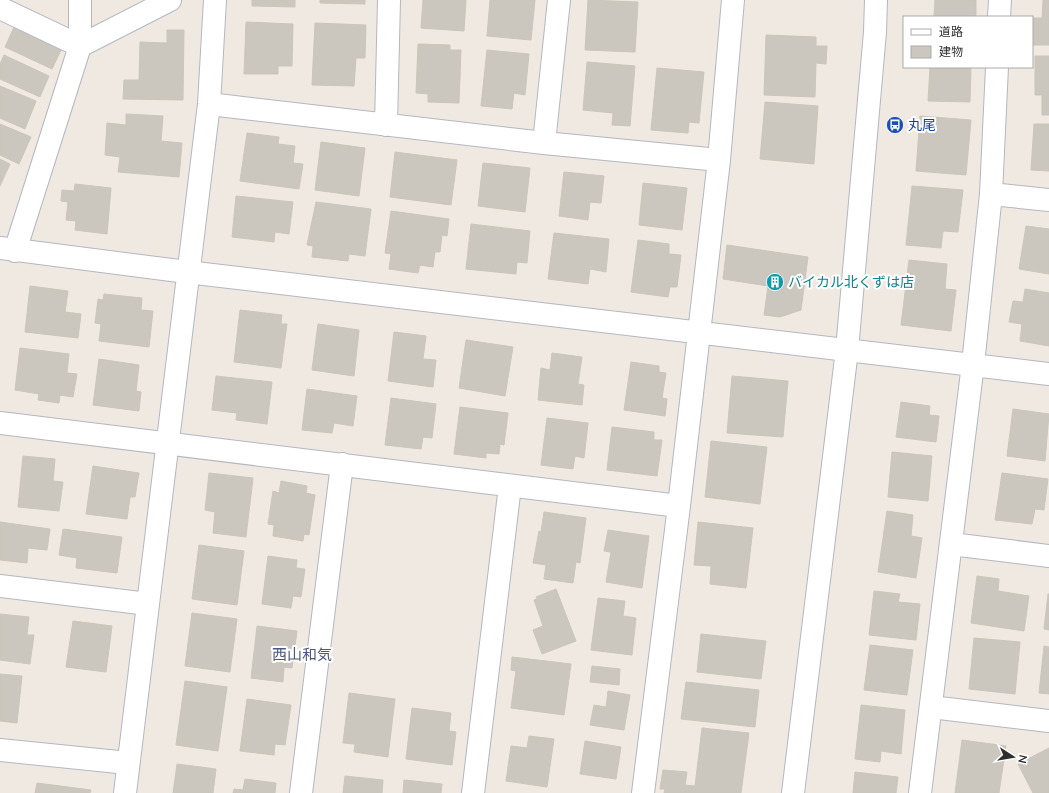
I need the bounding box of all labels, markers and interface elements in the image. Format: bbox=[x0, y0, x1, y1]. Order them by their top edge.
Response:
legend bbox=[903, 16, 1033, 68]
text: 道路 bbox=[939, 24, 963, 39]
text: 建物 bbox=[939, 44, 963, 59]
bus stop icon: 丸尾 bbox=[885, 115, 905, 135]
place label: 丸尾 bbox=[908, 116, 936, 134]
building icon: バイカル北くずは店 bbox=[765, 272, 785, 292]
place label: バイカル北くずは店 bbox=[788, 273, 914, 291]
district label: 西山和気 bbox=[272, 645, 332, 664]
north arrow bbox=[993, 737, 1033, 777]
text: N bbox=[1015, 754, 1030, 765]

